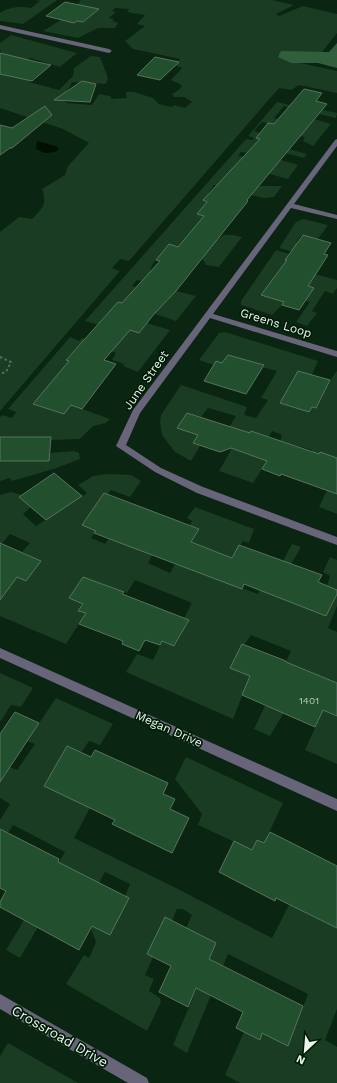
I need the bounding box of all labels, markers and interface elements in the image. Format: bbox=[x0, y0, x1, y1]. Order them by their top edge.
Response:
street label: Greens Loop bbox=[239, 305, 313, 341]
street label: June Street bbox=[121, 348, 171, 412]
house number: 1401 bbox=[299, 695, 319, 706]
street label: Megan Drive bbox=[133, 708, 205, 750]
street label: Crossroad Drive bbox=[9, 1002, 111, 1070]
north arrow bbox=[285, 1031, 325, 1071]
text: N bbox=[294, 1052, 307, 1067]

